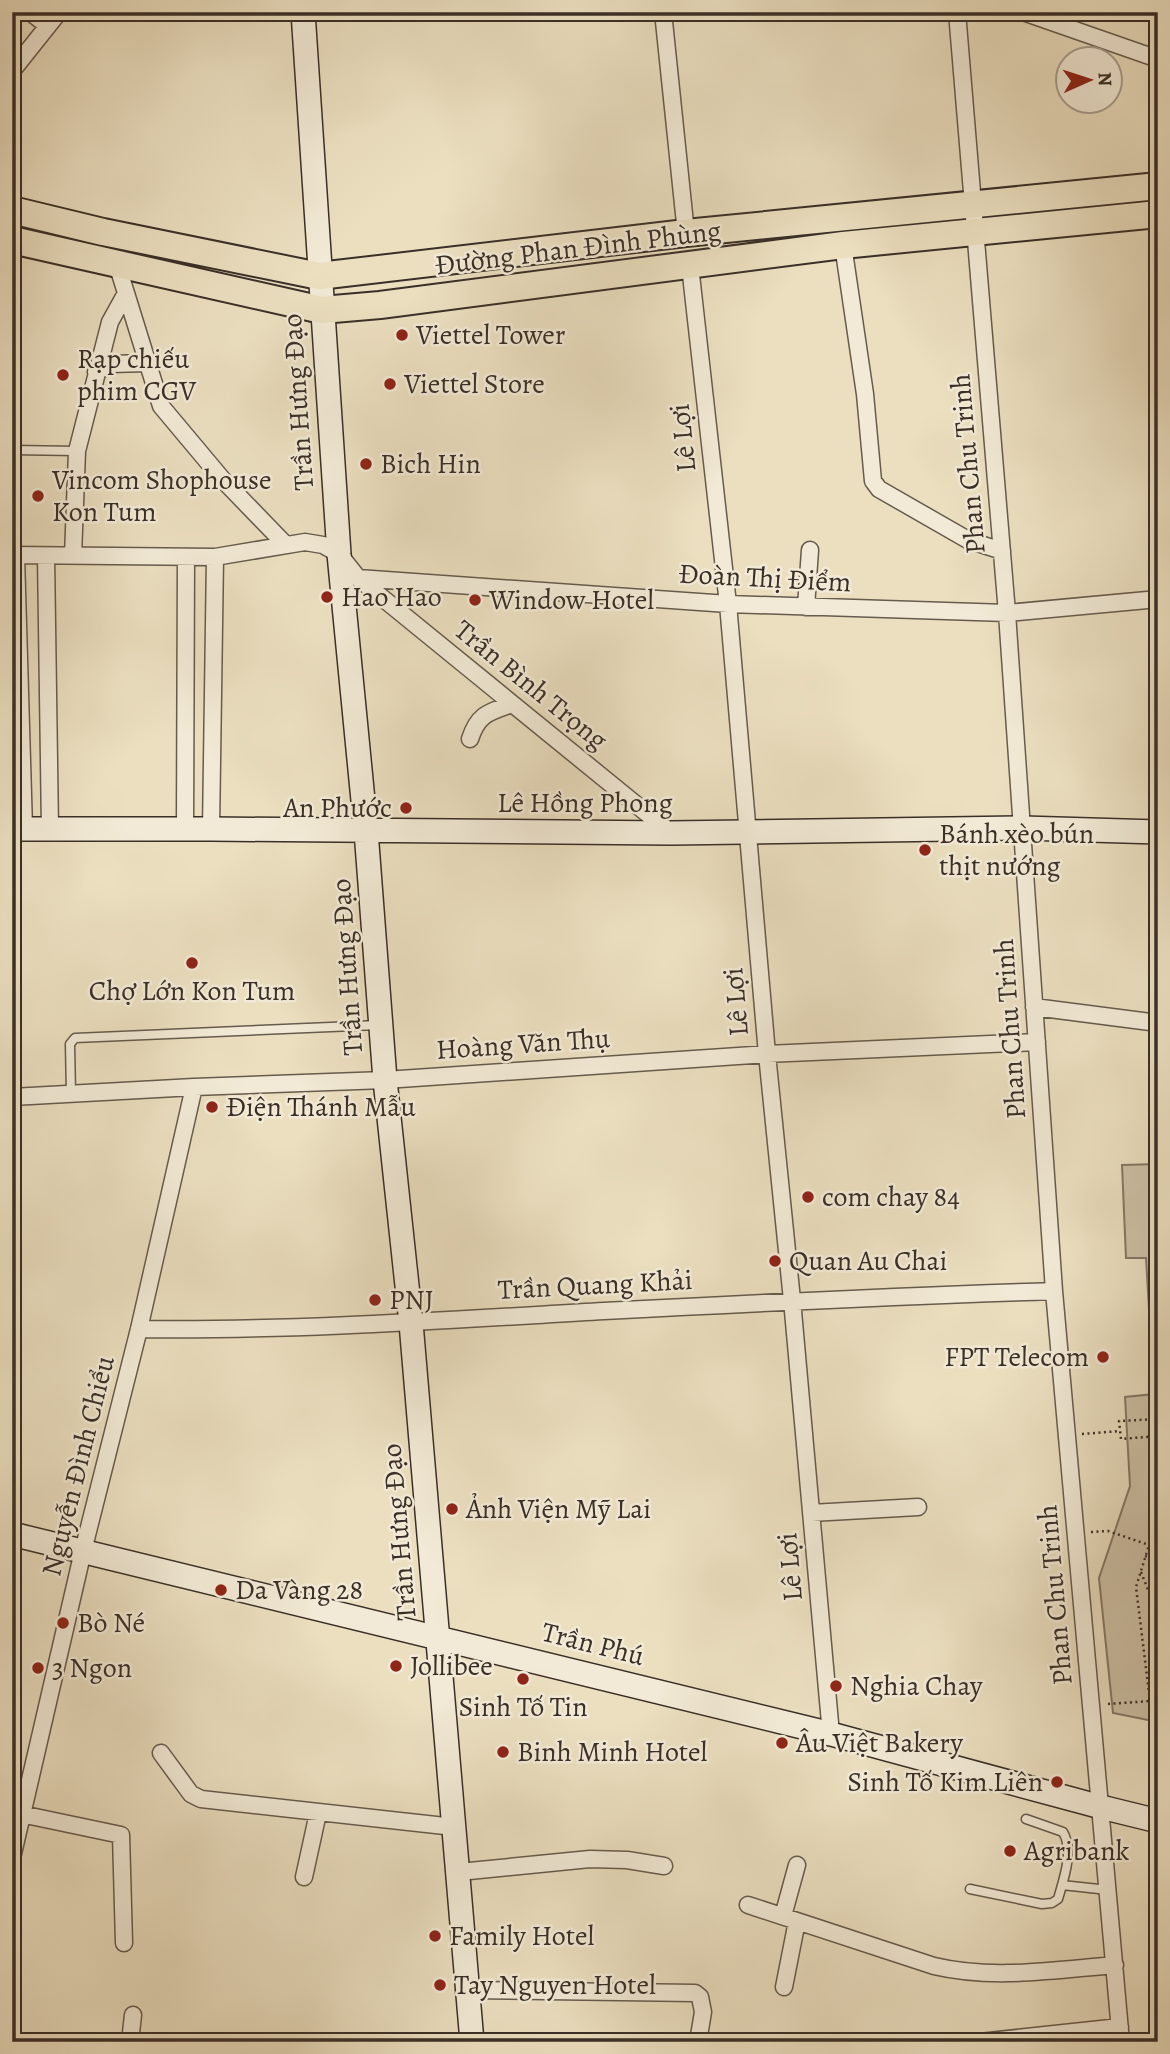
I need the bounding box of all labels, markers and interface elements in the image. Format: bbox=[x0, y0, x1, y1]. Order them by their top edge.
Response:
north arrow bbox=[1054, 46, 1124, 116]
text: N bbox=[1092, 72, 1118, 87]
street label: Đường Phan Đình Phùng bbox=[433, 212, 723, 284]
street label: Trần Hưng Đạo bbox=[273, 312, 323, 492]
place label: Viettel Tower bbox=[415, 316, 566, 354]
marker: Viettel Tower bbox=[394, 327, 410, 343]
place label: Rạp chiếu phim CGV bbox=[77, 340, 197, 410]
place label: Viettel Store bbox=[403, 365, 545, 403]
marker: Rạp chiếu phim CGV bbox=[55, 367, 71, 383]
street label: Phan Chu Trinh bbox=[941, 372, 995, 556]
marker: Viettel Store bbox=[382, 376, 398, 392]
street label: Lê Lợi bbox=[661, 402, 705, 474]
place label: Bich Hin bbox=[380, 445, 481, 483]
marker: Bich Hin bbox=[358, 456, 374, 472]
place label: Vincom Shophouse Kon Tum bbox=[51, 461, 272, 531]
marker: Vincom Shophouse Kon Tum bbox=[30, 488, 46, 504]
street label: Đoàn Thị Điểm bbox=[678, 555, 852, 601]
place label: Hao Hao bbox=[341, 578, 442, 616]
place label: Window Hotel bbox=[488, 581, 654, 619]
marker: Hao Hao bbox=[319, 589, 335, 605]
marker: Window Hotel bbox=[467, 592, 483, 608]
street label: Trần Bình Trọng bbox=[446, 611, 616, 759]
street label: Lê Hồng Phong bbox=[497, 784, 673, 822]
place label: An Phước bbox=[282, 789, 392, 827]
marker: An Phước bbox=[398, 800, 414, 816]
place label: Bánh xèo bún thịt nướng bbox=[939, 815, 1094, 885]
marker: Bánh xèo bún thịt nướng bbox=[917, 842, 933, 858]
street label: Trần Hưng Đạo bbox=[322, 877, 372, 1057]
street label: Phan Chu Trinh bbox=[985, 937, 1035, 1121]
marker: Chợ Lớn Kon Tum bbox=[184, 955, 200, 971]
street label: Lê Lợi bbox=[714, 966, 758, 1038]
place label: Chợ Lớn Kon Tum bbox=[89, 972, 295, 1010]
street label: Hoàng Văn Thụ bbox=[435, 1019, 612, 1069]
place label: Điện Thánh Mẫu bbox=[226, 1088, 416, 1126]
marker: Điện Thánh Mẫu bbox=[204, 1099, 220, 1115]
place label: com chay 84 bbox=[822, 1178, 960, 1216]
marker: com chay 84 bbox=[800, 1189, 816, 1205]
place label: Quan Au Chai bbox=[789, 1242, 948, 1280]
marker: Quan Au Chai bbox=[767, 1253, 783, 1269]
street label: Trần Quang Khải bbox=[497, 1261, 693, 1309]
place label: PNJ bbox=[389, 1281, 434, 1319]
marker: PNJ bbox=[367, 1292, 383, 1308]
place label: FPT Telecom bbox=[944, 1338, 1089, 1376]
marker: FPT Telecom bbox=[1095, 1349, 1111, 1365]
street label: Nguyễn Đình Chiểu bbox=[32, 1351, 124, 1580]
street label: Trần Hưng Đạo bbox=[372, 1442, 426, 1622]
place label: Ảnh Viện Mỹ Lai bbox=[465, 1490, 651, 1528]
marker: Ảnh Viện Mỹ Lai bbox=[444, 1501, 460, 1517]
street label: Phan Chu Trinh bbox=[1028, 1503, 1082, 1687]
street label: Lê Lợi bbox=[768, 1531, 812, 1603]
place label: Da Vàng 28 bbox=[235, 1571, 363, 1609]
marker: Da Vàng 28 bbox=[213, 1582, 229, 1598]
place label: Bò Né bbox=[77, 1604, 145, 1642]
street label: Trần Phú bbox=[538, 1613, 649, 1675]
marker: Bò Né bbox=[55, 1615, 71, 1631]
place label: Jollibee bbox=[410, 1647, 493, 1685]
place label: 3 Ngon bbox=[52, 1649, 132, 1687]
marker: Jollibee bbox=[388, 1658, 404, 1674]
marker: 3 Ngon bbox=[30, 1660, 46, 1676]
place label: Nghia Chay bbox=[850, 1667, 983, 1705]
marker: Sinh Tố Tin bbox=[515, 1671, 531, 1687]
marker: Nghia Chay bbox=[828, 1678, 844, 1694]
place label: Sinh Tố Tin bbox=[458, 1688, 588, 1726]
place label: Âu Việt Bakery bbox=[795, 1724, 963, 1762]
place label: Binh Minh Hotel bbox=[517, 1733, 708, 1771]
marker: Âu Việt Bakery bbox=[774, 1735, 790, 1751]
marker: Binh Minh Hotel bbox=[495, 1744, 511, 1760]
place label: Sinh Tố Kim Liên bbox=[847, 1763, 1043, 1801]
marker: Sinh Tố Kim Liên bbox=[1049, 1774, 1065, 1790]
place label: Agribank bbox=[1023, 1832, 1130, 1870]
marker: Agribank bbox=[1002, 1843, 1018, 1859]
place label: Family Hotel bbox=[449, 1917, 595, 1955]
marker: Family Hotel bbox=[427, 1928, 443, 1944]
place label: Tay Nguyen Hotel bbox=[454, 1966, 656, 2004]
marker: Tay Nguyen Hotel bbox=[432, 1977, 448, 1993]

